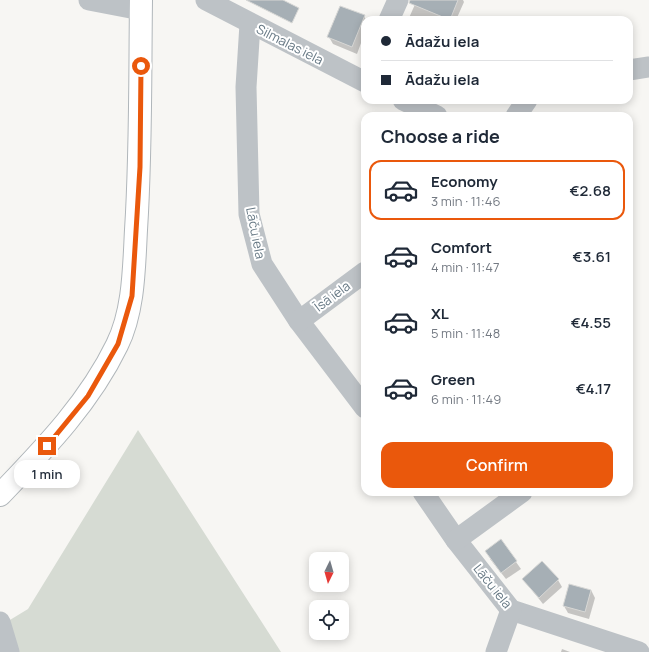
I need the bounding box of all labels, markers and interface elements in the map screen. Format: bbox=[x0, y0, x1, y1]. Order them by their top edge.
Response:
street label: Silmalas iela bbox=[253, 19, 327, 69]
text: Ādažu iela bbox=[405, 31, 479, 52]
route start bbox=[132, 57, 150, 75]
text: Ādažu iela bbox=[405, 69, 479, 90]
text: Choose a ride bbox=[381, 124, 500, 148]
text: Economy bbox=[431, 171, 498, 192]
icon: car bbox=[383, 172, 419, 208]
text: €2.68 bbox=[569, 180, 611, 201]
text: 3 min · 11:46 bbox=[431, 192, 500, 210]
street label: Lāču iela bbox=[242, 206, 270, 260]
text: Comfort bbox=[431, 237, 492, 258]
icon: car bbox=[383, 238, 419, 274]
text: €3.61 bbox=[573, 246, 611, 267]
text: 4 min · 11:47 bbox=[431, 258, 499, 276]
street label: Īsā iela bbox=[310, 277, 354, 316]
text: XL bbox=[431, 303, 449, 324]
icon: car bbox=[383, 304, 419, 340]
text: €4.55 bbox=[571, 312, 611, 333]
text: 5 min · 11:48 bbox=[431, 324, 500, 342]
text: Green bbox=[431, 369, 475, 390]
icon: car bbox=[383, 370, 419, 406]
text: €4.17 bbox=[576, 378, 611, 399]
text: 6 min · 11:49 bbox=[431, 390, 501, 408]
route end bbox=[38, 437, 56, 455]
button: Confirm bbox=[381, 442, 613, 488]
callout: 1 min bbox=[14, 460, 80, 488]
text: 1 min bbox=[32, 465, 63, 483]
north arrow bbox=[309, 552, 349, 592]
map controls bbox=[309, 552, 349, 640]
street label: Lāču iela bbox=[470, 560, 516, 612]
button: locate bbox=[309, 600, 349, 640]

